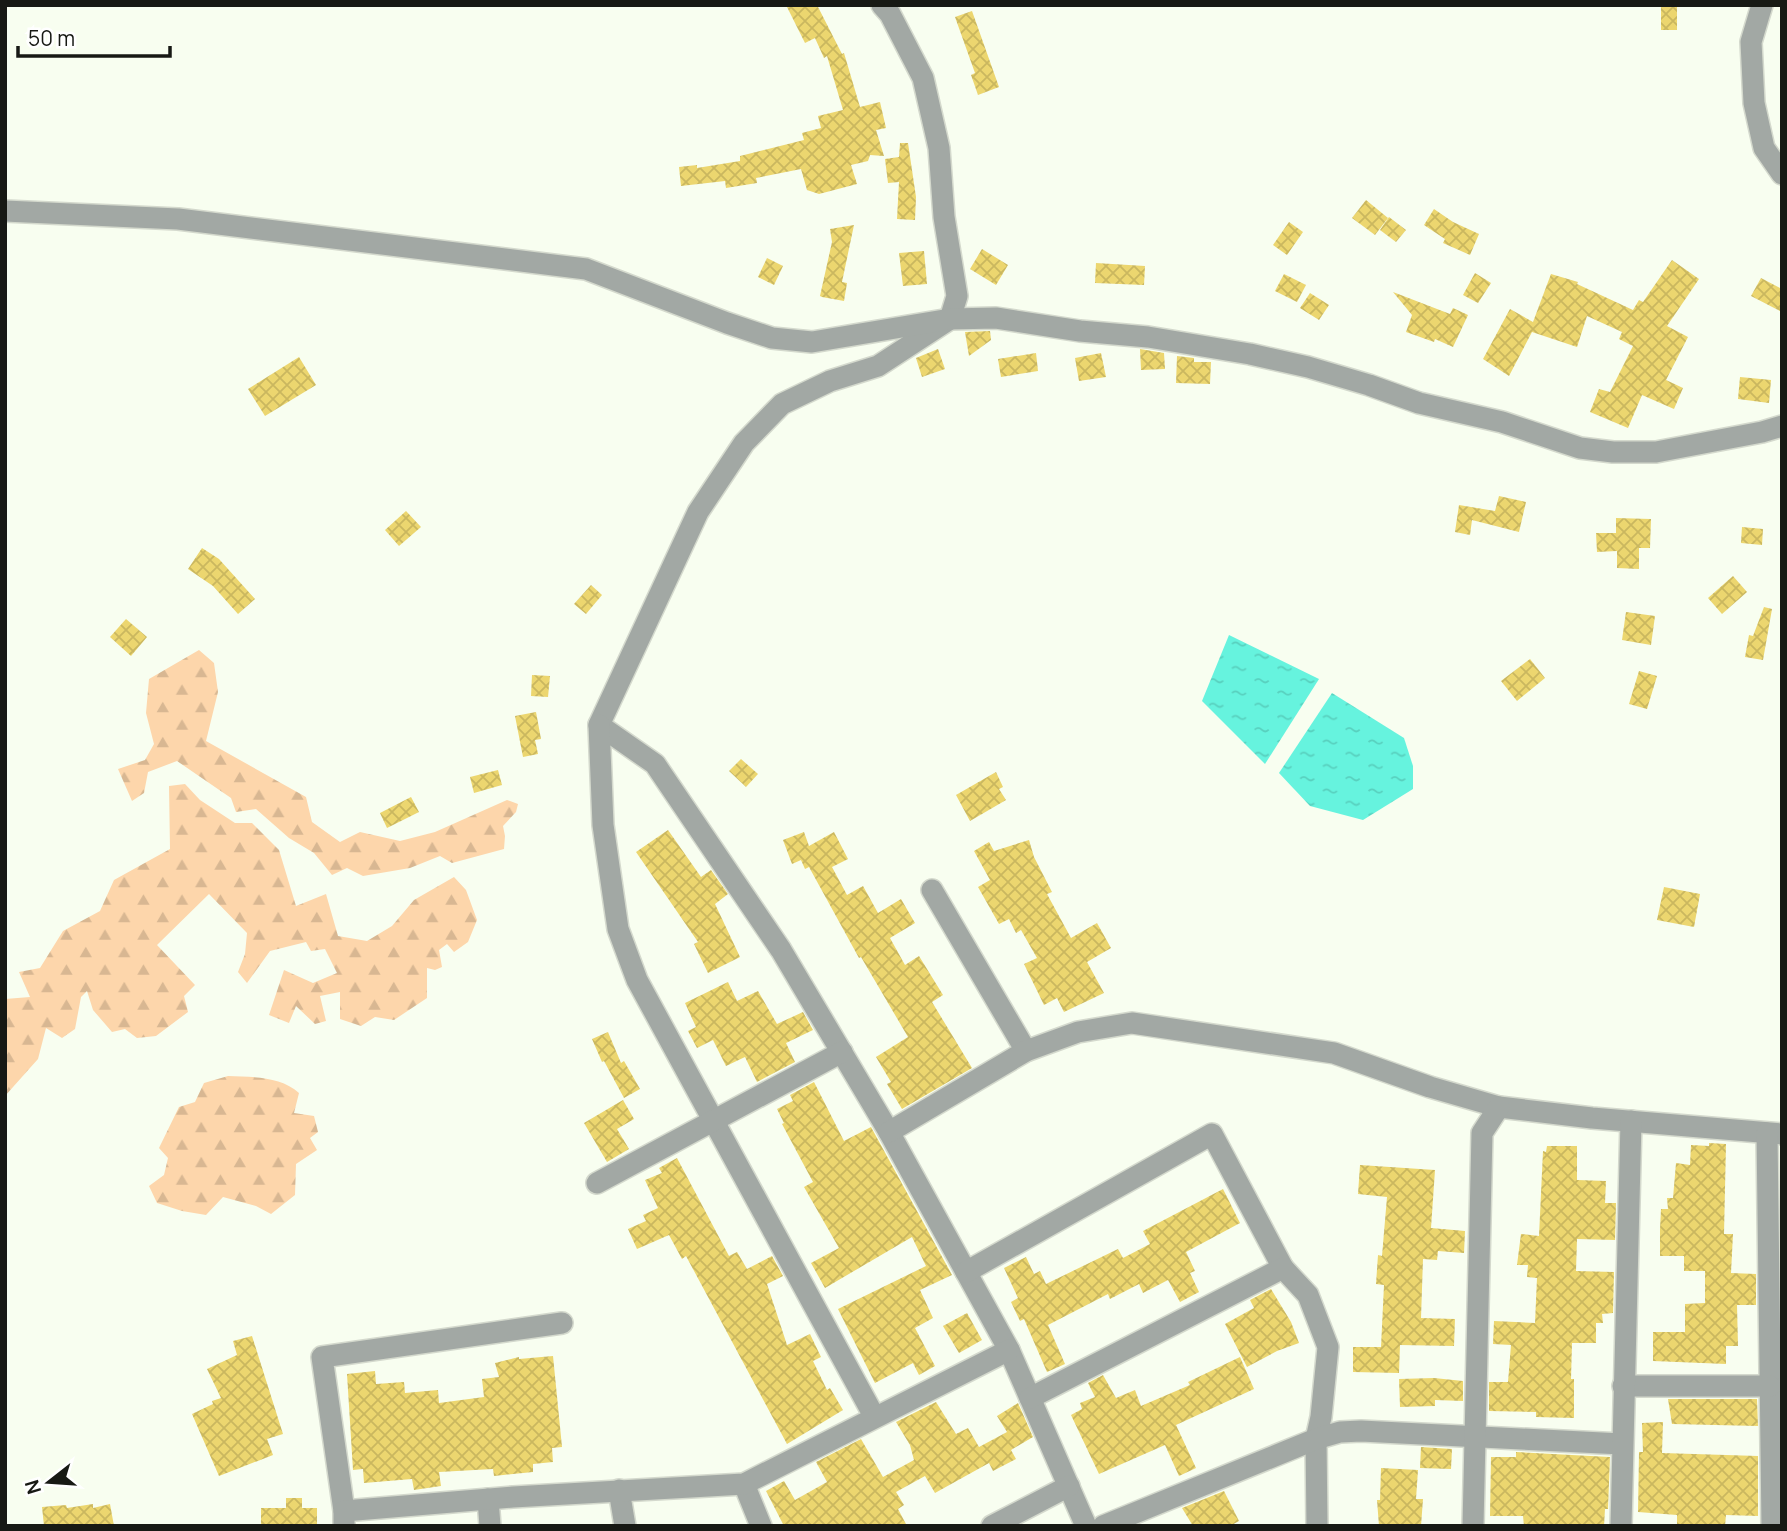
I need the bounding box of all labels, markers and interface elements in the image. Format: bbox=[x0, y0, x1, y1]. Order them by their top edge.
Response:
scale bar bbox=[18, 14, 170, 58]
text: 50 m bbox=[28, 24, 75, 52]
north arrow bbox=[14, 1447, 84, 1517]
text: N bbox=[18, 1477, 47, 1497]

